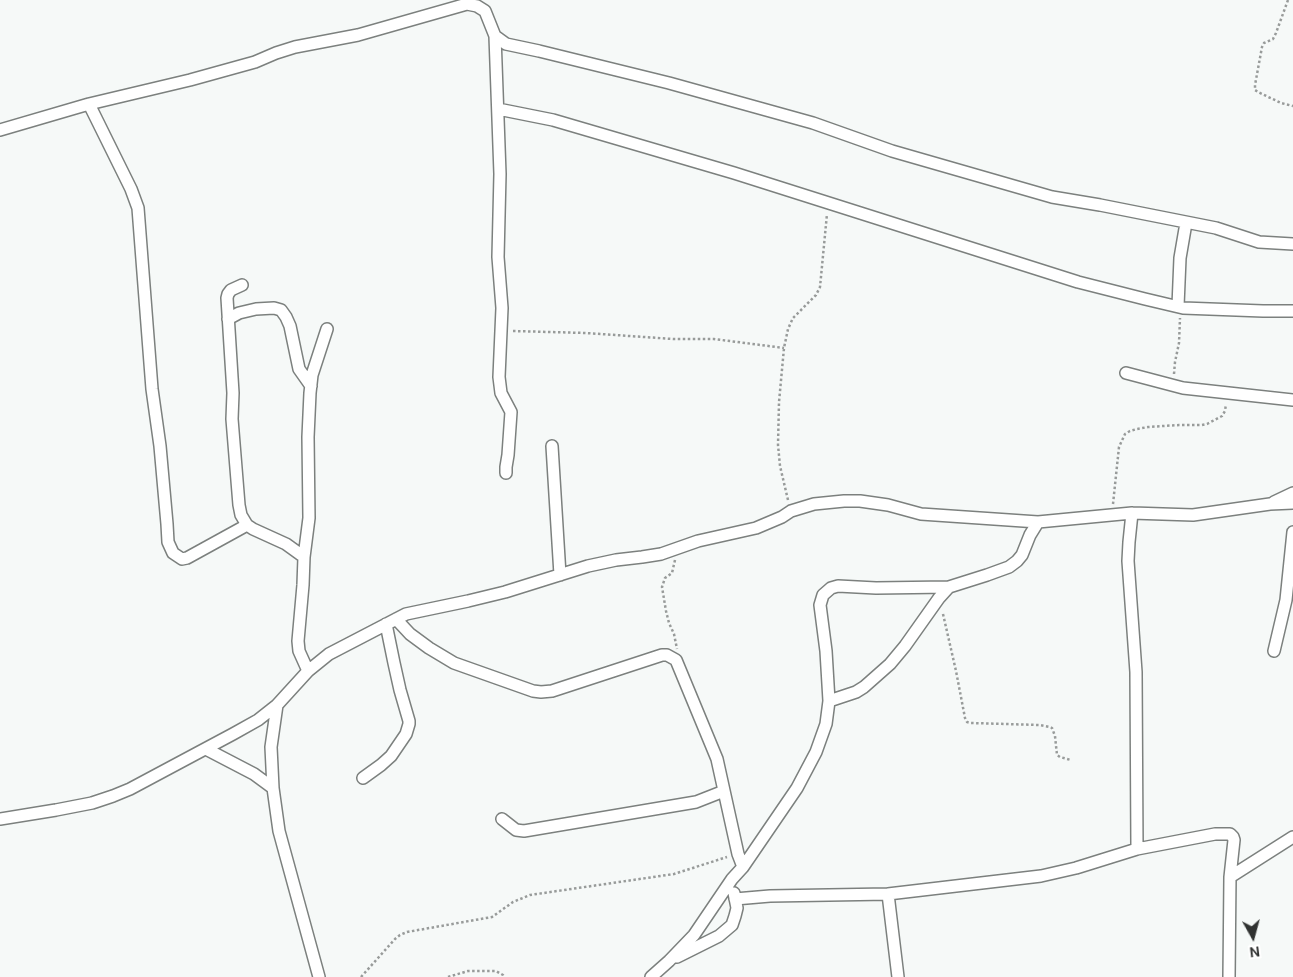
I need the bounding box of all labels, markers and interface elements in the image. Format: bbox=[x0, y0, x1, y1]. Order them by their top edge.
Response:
north arrow bbox=[1228, 912, 1278, 962]
text: N bbox=[1249, 942, 1261, 961]

